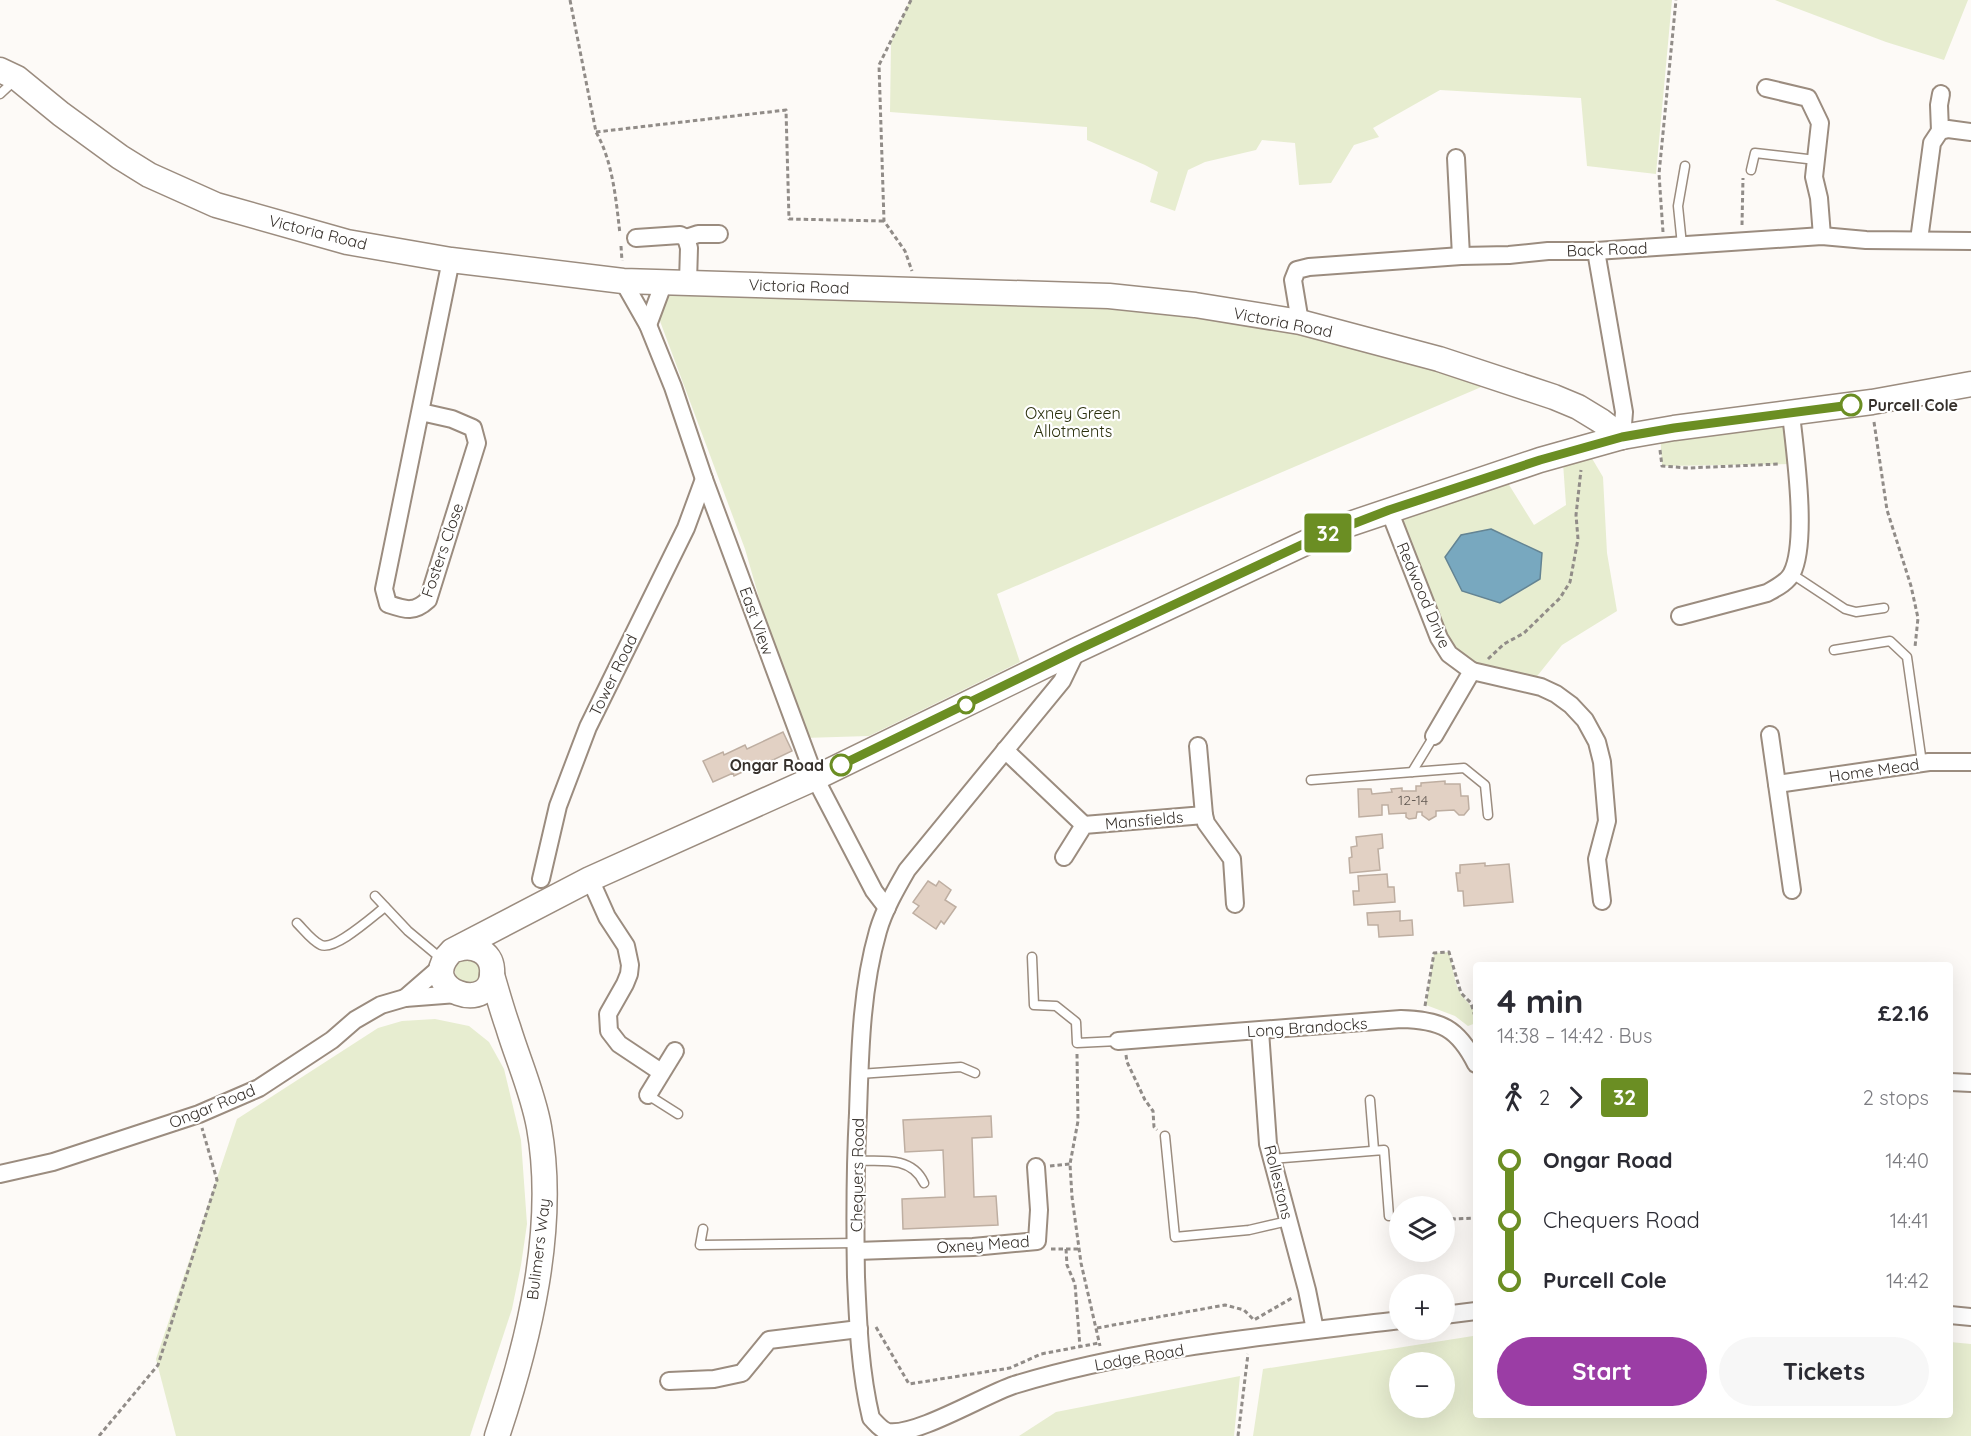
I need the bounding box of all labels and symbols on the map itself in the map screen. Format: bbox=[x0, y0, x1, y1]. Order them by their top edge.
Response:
street label: Victoria Road bbox=[267, 210, 369, 254]
street label: Back Road bbox=[1566, 238, 1648, 260]
street label: Victoria Road bbox=[748, 274, 850, 298]
street label: Victoria Road bbox=[1232, 303, 1334, 341]
marker: Purcell Cole bbox=[1840, 394, 1862, 416]
place label: Purcell Cole bbox=[1868, 395, 1958, 415]
park label: Oxney Green Allotments bbox=[1025, 403, 1121, 441]
street label: Fosters Close bbox=[416, 500, 468, 600]
line badge: 32 bbox=[1301, 514, 1355, 552]
street label: Redwood Drive bbox=[1393, 539, 1455, 651]
street label: East View bbox=[735, 584, 779, 658]
street label: Tower Road bbox=[585, 631, 641, 719]
unlabelled marker bbox=[957, 696, 975, 714]
marker: Ongar Road bbox=[830, 754, 852, 776]
street label: Home Mead bbox=[1828, 754, 1920, 786]
place label: Ongar Road bbox=[730, 755, 824, 775]
house number: 12-14 bbox=[1398, 791, 1428, 809]
street label: Mansfields bbox=[1104, 807, 1184, 833]
street label: Long Brandocks bbox=[1246, 1013, 1368, 1041]
street label: Ongar Road bbox=[166, 1080, 258, 1132]
street label: Chequers Road bbox=[846, 1118, 868, 1232]
street label: Rollestons bbox=[1260, 1143, 1298, 1221]
street label: Bulimers Way bbox=[522, 1197, 554, 1301]
street label: Oxney Mead bbox=[936, 1231, 1030, 1257]
street label: Lodge Road bbox=[1093, 1339, 1185, 1375]

